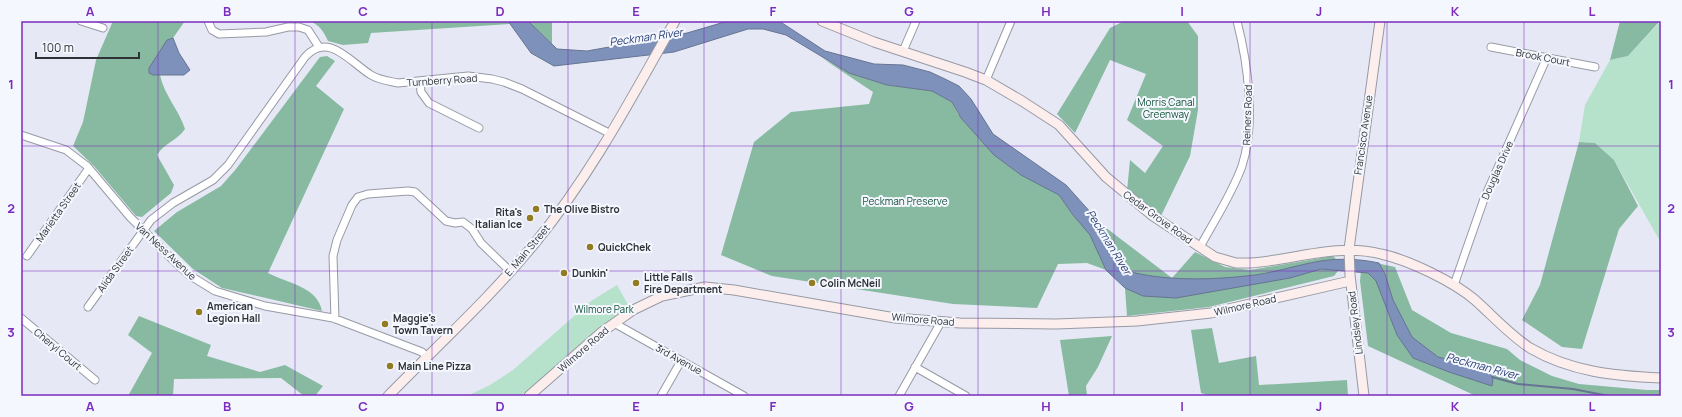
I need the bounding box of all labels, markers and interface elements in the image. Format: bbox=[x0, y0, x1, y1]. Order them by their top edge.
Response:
text: A bbox=[86, 2, 95, 20]
text: B bbox=[223, 2, 231, 20]
text: C bbox=[358, 2, 368, 20]
text: D bbox=[495, 2, 505, 20]
text: E bbox=[632, 2, 640, 20]
text: F bbox=[770, 2, 777, 20]
text: G bbox=[904, 2, 914, 20]
text: H bbox=[1041, 2, 1051, 20]
text: I bbox=[1180, 2, 1184, 20]
text: J bbox=[1316, 2, 1322, 20]
text: K bbox=[1451, 2, 1460, 20]
text: L bbox=[1589, 2, 1596, 20]
water label: Peckman River bbox=[608, 24, 686, 49]
scale bar bbox=[36, 34, 139, 60]
text: 100 m bbox=[42, 39, 74, 56]
street label: Brook Court bbox=[1515, 45, 1571, 69]
street label: Turnberry Road bbox=[406, 71, 478, 89]
text: 1 bbox=[8, 75, 14, 93]
text: 1 bbox=[1668, 75, 1674, 93]
street label: Reiners Road bbox=[1239, 84, 1255, 146]
street label: Francisco Avenue bbox=[1350, 94, 1376, 176]
park label: Morris Canal Greenway bbox=[1137, 95, 1195, 121]
street label: Douglas Drive bbox=[1478, 138, 1516, 202]
street label: Marietta Street bbox=[32, 179, 84, 245]
street label: Cedar Grove Road bbox=[1120, 187, 1196, 247]
park label: Peckman Preserve bbox=[862, 194, 948, 208]
text: 2 bbox=[7, 199, 15, 217]
text: 2 bbox=[1667, 199, 1675, 217]
place label: The Olive Bistro bbox=[544, 202, 620, 216]
marker: The Olive Bistro bbox=[531, 204, 541, 214]
place label: Rita's Italian Ice bbox=[475, 205, 523, 231]
water label: Peckman River bbox=[1083, 206, 1136, 279]
marker: Rita's Italian Ice bbox=[525, 213, 535, 223]
street label: Van Ness Avenue bbox=[133, 219, 200, 283]
street label: E. Main Street bbox=[501, 221, 553, 279]
place label: QuickChek bbox=[598, 240, 651, 254]
marker: QuickChek bbox=[585, 242, 595, 252]
street label: Alida Street bbox=[94, 243, 136, 295]
place label: Dunkin' bbox=[572, 266, 608, 280]
marker: Dunkin' bbox=[559, 268, 569, 278]
place label: Little Falls Fire Department bbox=[644, 270, 722, 296]
place label: Colin McNeil bbox=[820, 276, 881, 290]
marker: Little Falls Fire Department bbox=[631, 278, 641, 288]
marker: Colin McNeil bbox=[807, 278, 817, 288]
street label: Wilmore Road bbox=[1213, 291, 1277, 319]
street label: Lindsley Road bbox=[1344, 291, 1366, 355]
place label: American Legion Hall bbox=[207, 299, 260, 325]
park label: Wilmore Park bbox=[574, 302, 635, 316]
marker: American Legion Hall bbox=[194, 307, 204, 317]
street label: Wilmore Road bbox=[891, 309, 955, 329]
place label: Maggie's Town Tavern bbox=[393, 311, 453, 337]
marker: Maggie's Town Tavern bbox=[380, 319, 390, 329]
text: 3 bbox=[7, 323, 15, 341]
street label: Wilmore Road bbox=[555, 323, 612, 375]
text: 3 bbox=[1667, 323, 1675, 341]
street label: Cheryl Court bbox=[31, 325, 85, 373]
street label: 3rd Avenue bbox=[653, 340, 705, 378]
water label: Peckman River bbox=[1444, 349, 1522, 383]
place label: Main Line Pizza bbox=[398, 359, 471, 373]
marker: Main Line Pizza bbox=[385, 361, 395, 371]
text: A bbox=[86, 397, 95, 415]
text: B bbox=[223, 397, 231, 415]
text: C bbox=[358, 397, 368, 415]
text: D bbox=[495, 397, 505, 415]
text: E bbox=[632, 397, 640, 415]
text: F bbox=[770, 397, 777, 415]
text: G bbox=[904, 397, 914, 415]
text: H bbox=[1041, 397, 1051, 415]
text: I bbox=[1180, 397, 1184, 415]
text: J bbox=[1316, 397, 1322, 415]
text: K bbox=[1451, 397, 1460, 415]
text: L bbox=[1589, 397, 1596, 415]

